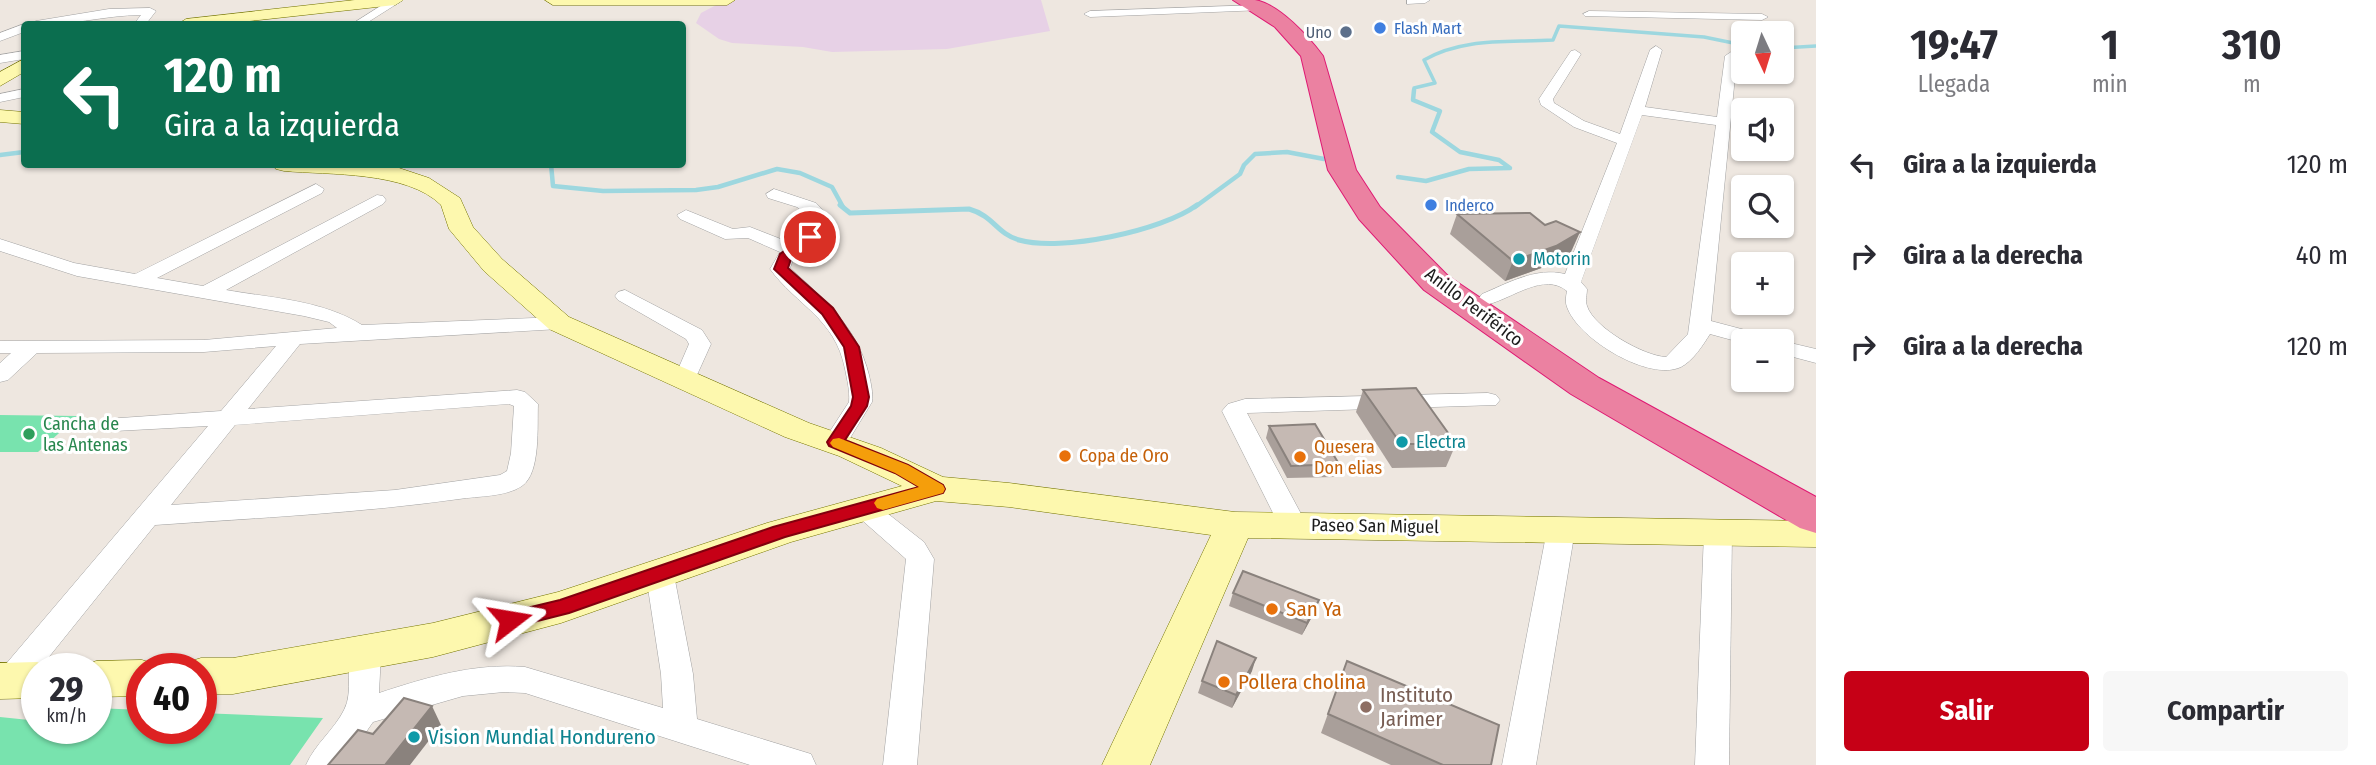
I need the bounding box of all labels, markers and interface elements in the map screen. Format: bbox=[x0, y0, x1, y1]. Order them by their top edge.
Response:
place label: Flash Mart bbox=[1394, 19, 1463, 38]
marker: Flash Mart bbox=[1372, 20, 1388, 36]
text: 19:47 bbox=[1910, 20, 1998, 70]
text: 1 bbox=[2101, 20, 2119, 70]
text: 310 bbox=[2222, 20, 2282, 70]
north arrow bbox=[1731, 21, 1794, 84]
map controls bbox=[1731, 21, 1794, 392]
place label: Uno bbox=[1306, 23, 1332, 42]
marker: Uno bbox=[1338, 24, 1354, 40]
text: 120 m bbox=[164, 46, 282, 105]
icon: left bbox=[49, 49, 140, 140]
text: Llegada bbox=[1918, 70, 1990, 98]
text: min bbox=[2092, 70, 2128, 98]
text: m bbox=[2243, 70, 2261, 98]
button: sound bbox=[1731, 98, 1794, 161]
text: Gira a la izquierda bbox=[164, 106, 400, 144]
icon: left bbox=[1844, 146, 1882, 184]
text: Gira a la izquierda bbox=[1903, 149, 2097, 180]
text: 120 m bbox=[2287, 149, 2348, 180]
button: search bbox=[1731, 175, 1794, 238]
place label: Inderco bbox=[1445, 196, 1494, 215]
marker: Inderco bbox=[1423, 197, 1439, 213]
pin bbox=[780, 207, 840, 267]
icon: arrive bbox=[791, 218, 829, 256]
icon: right bbox=[1844, 237, 1882, 275]
text: Gira a la derecha bbox=[1903, 240, 2083, 271]
text: 40 m bbox=[2296, 240, 2348, 271]
place label: Motorin bbox=[1533, 248, 1591, 270]
marker: Motorin bbox=[1511, 251, 1527, 267]
button: + bbox=[1731, 252, 1794, 315]
street label: Anillo Periférico bbox=[1421, 263, 1527, 351]
icon: right bbox=[1844, 328, 1882, 366]
button: − bbox=[1731, 329, 1794, 392]
text: Gira a la derecha bbox=[1903, 331, 2083, 362]
text: 120 m bbox=[2287, 331, 2348, 362]
place label: Cancha de las Antenas bbox=[43, 413, 128, 456]
marker: Cancha de las Antenas bbox=[21, 426, 37, 442]
place label: Electra bbox=[1416, 431, 1466, 453]
marker: Electra bbox=[1394, 434, 1410, 450]
place label: Quesera Don elias bbox=[1314, 436, 1383, 479]
place label: Copa de Oro bbox=[1079, 445, 1169, 467]
marker: Copa de Oro bbox=[1057, 448, 1073, 464]
marker: Quesera Don elias bbox=[1292, 449, 1308, 465]
street label: Paseo San Miguel bbox=[1311, 514, 1439, 538]
position arrow bbox=[473, 583, 547, 657]
place label: San Ya bbox=[1286, 596, 1342, 622]
marker: San Ya bbox=[1264, 601, 1280, 617]
speed limit sign: 40 bbox=[126, 653, 217, 744]
text: 29 bbox=[49, 668, 84, 710]
place label: Pollera cholina bbox=[1238, 669, 1366, 695]
button: Salir bbox=[1844, 671, 2089, 751]
button: Compartir bbox=[2103, 671, 2348, 751]
marker: Pollera cholina bbox=[1216, 674, 1232, 690]
place label: Instituto Jarimer bbox=[1380, 682, 1453, 732]
marker: Instituto Jarimer bbox=[1358, 699, 1374, 715]
text: km/h bbox=[46, 705, 87, 727]
place label: Vision Mundial Hondureno bbox=[428, 724, 656, 750]
marker: Vision Mundial Hondureno bbox=[406, 729, 422, 745]

